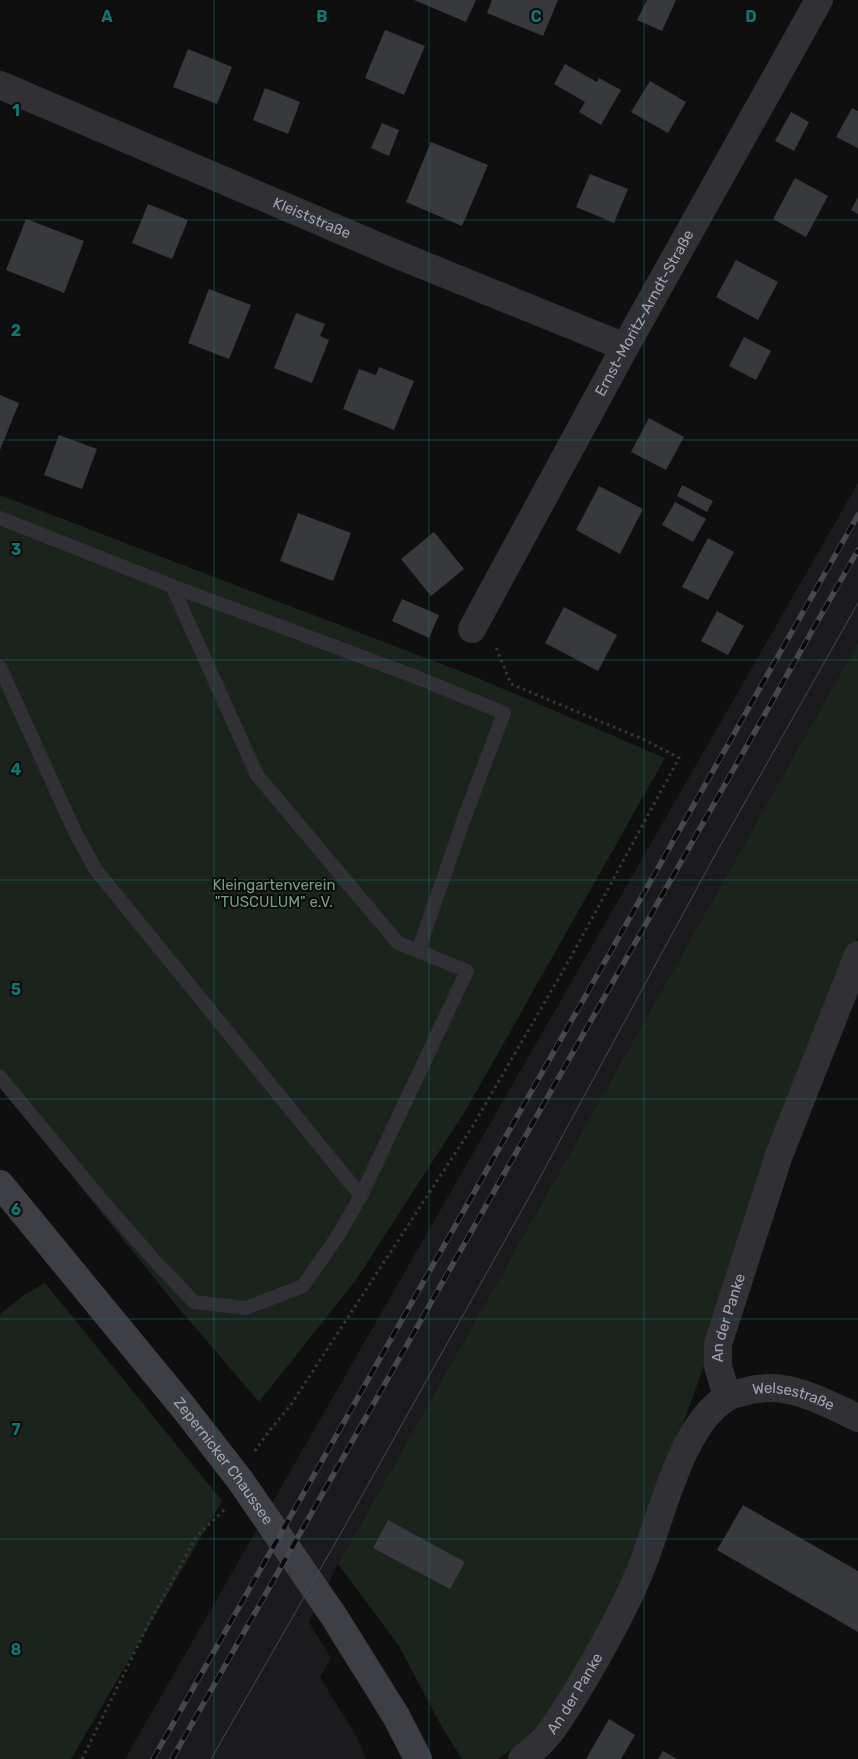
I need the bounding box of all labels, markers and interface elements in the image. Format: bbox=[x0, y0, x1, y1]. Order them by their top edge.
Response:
text: A bbox=[101, 7, 113, 26]
text: B bbox=[316, 7, 328, 26]
text: C bbox=[530, 7, 542, 26]
text: D bbox=[745, 7, 757, 26]
text: 1 bbox=[12, 101, 20, 120]
street label: Kleiststraße bbox=[270, 194, 353, 243]
street label: Ernst-Moritz-Arndt-Straße bbox=[591, 227, 698, 399]
text: 2 bbox=[11, 321, 21, 340]
text: 3 bbox=[11, 540, 21, 559]
text: 4 bbox=[11, 760, 22, 779]
park label: Kleingartenverein "TUSCULUM" e.V. bbox=[213, 876, 335, 911]
text: 5 bbox=[11, 980, 21, 999]
text: 6 bbox=[11, 1200, 21, 1219]
street label: An der Panke bbox=[709, 1271, 749, 1362]
street label: Welsestraße bbox=[751, 1379, 837, 1414]
street label: Zepernicker Chaussee bbox=[170, 1394, 277, 1528]
text: 7 bbox=[11, 1420, 21, 1439]
text: 8 bbox=[11, 1640, 22, 1659]
street label: An der Panke bbox=[543, 1650, 607, 1738]

